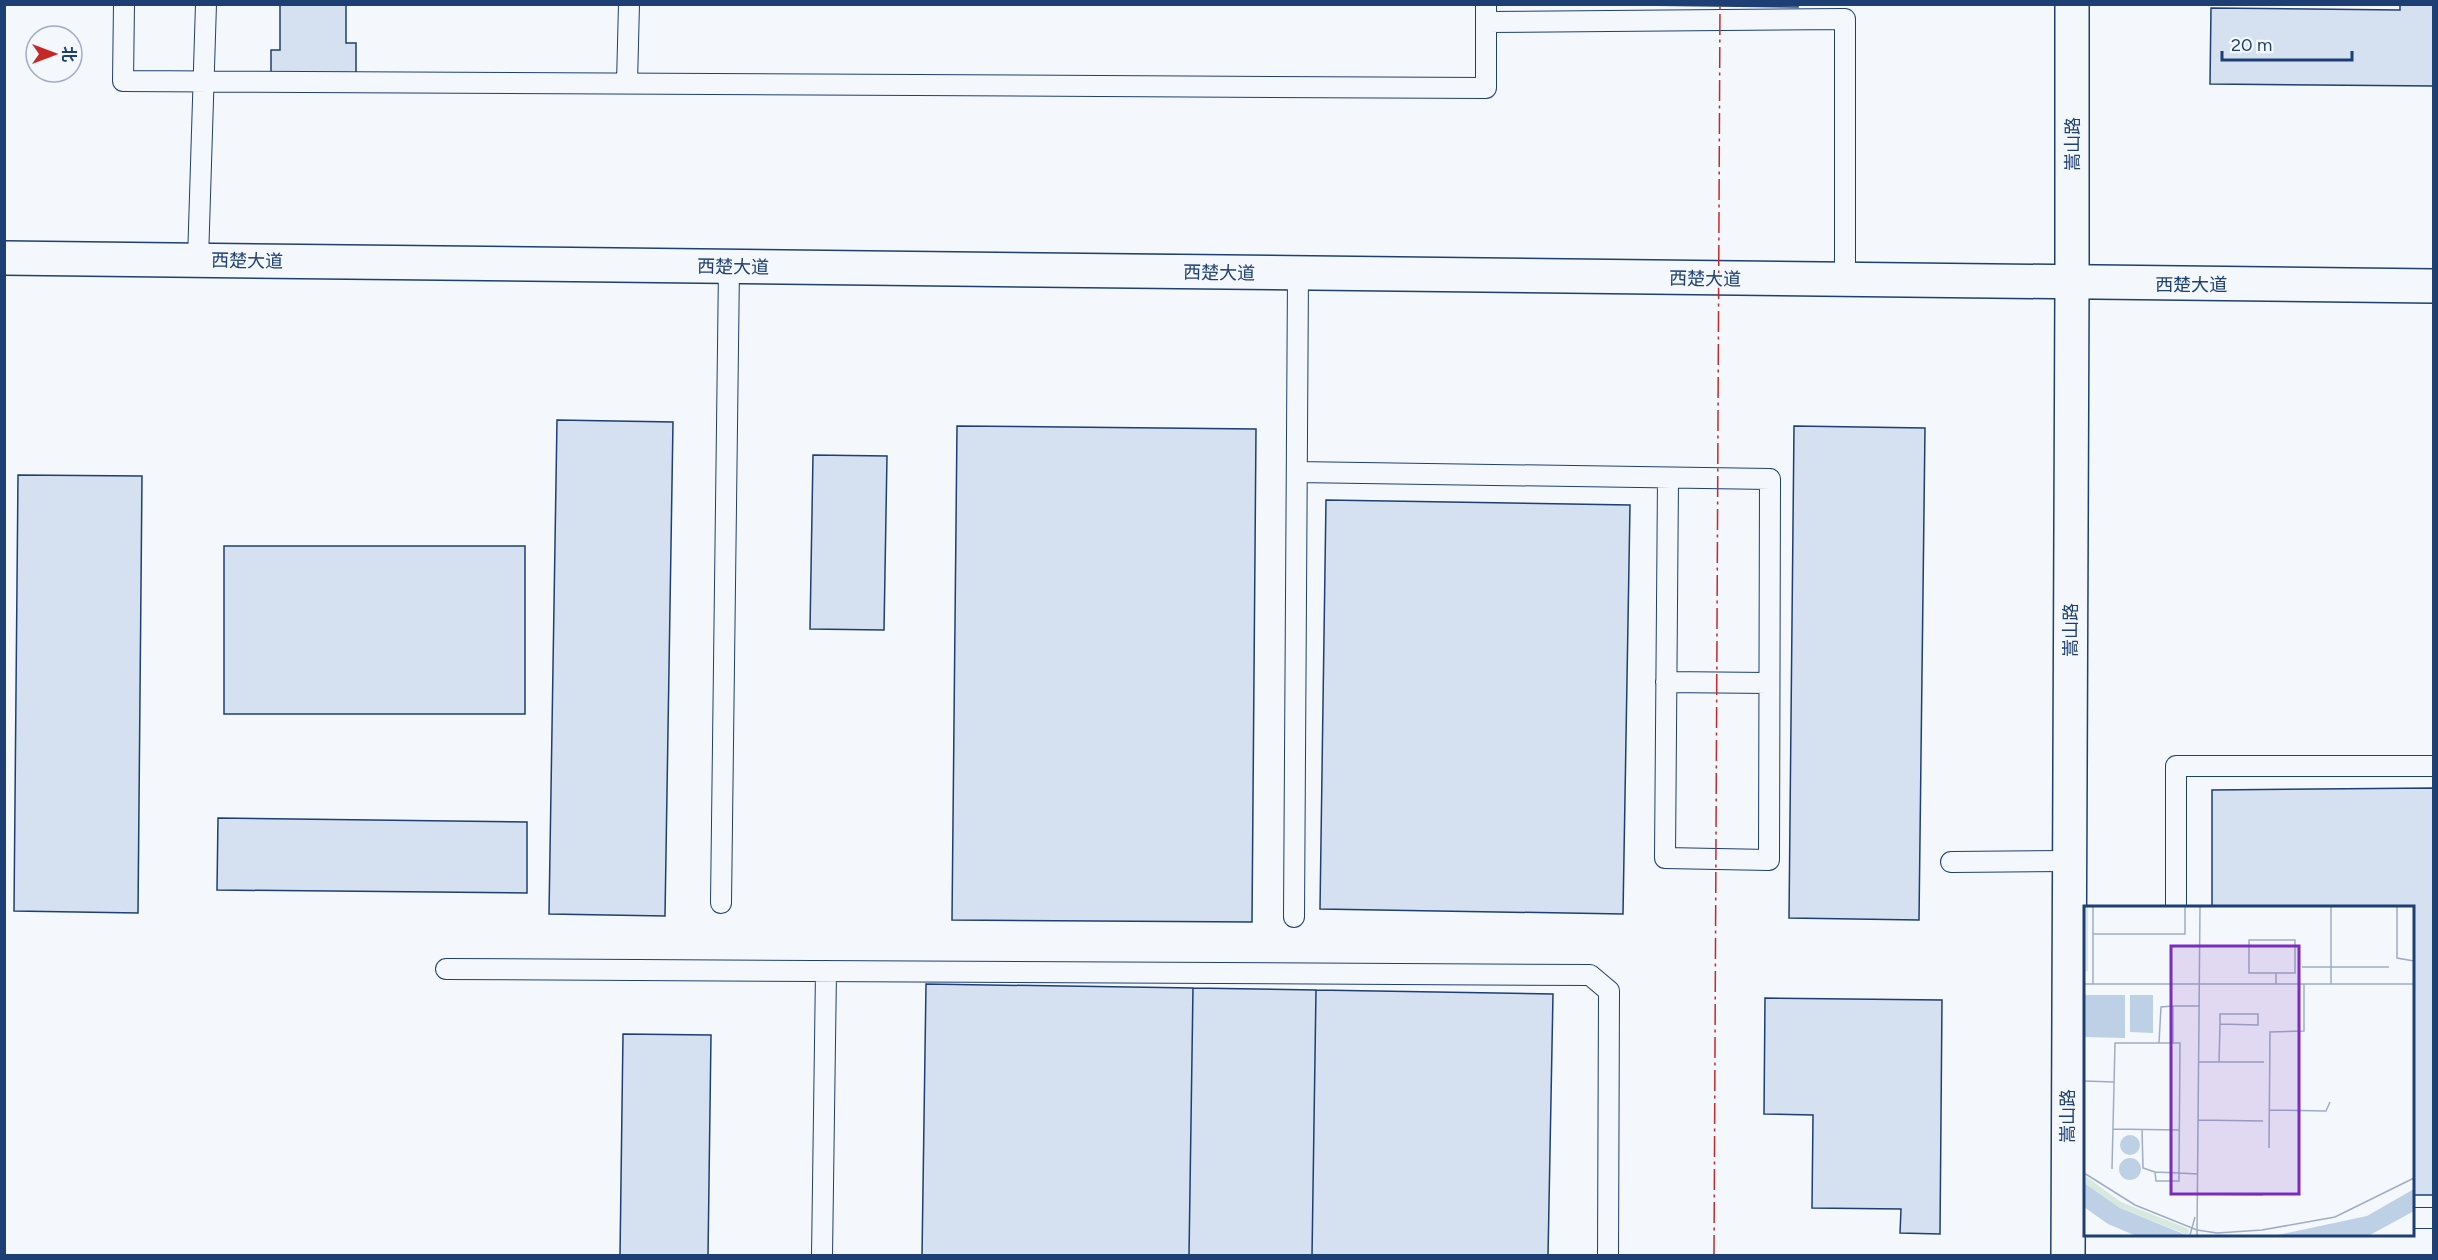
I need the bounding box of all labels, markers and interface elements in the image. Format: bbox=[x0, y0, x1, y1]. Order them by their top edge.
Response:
north arrow bbox=[24, 24, 84, 84]
scale bar bbox=[2222, 24, 2352, 62]
text: 20 m bbox=[2231, 34, 2272, 56]
text: 北 bbox=[59, 46, 78, 62]
street label: 嵩山路 bbox=[2062, 117, 2084, 171]
street label: 西楚大道 bbox=[211, 249, 283, 273]
street label: 西楚大道 bbox=[697, 255, 769, 279]
street label: 西楚大道 bbox=[1183, 261, 1255, 285]
street label: 西楚大道 bbox=[1669, 267, 1741, 291]
street label: 西楚大道 bbox=[2155, 274, 2227, 296]
street label: 嵩山路 bbox=[2060, 603, 2082, 657]
inset map bbox=[2084, 906, 2414, 1236]
street label: 嵩山路 bbox=[2057, 1089, 2079, 1143]

